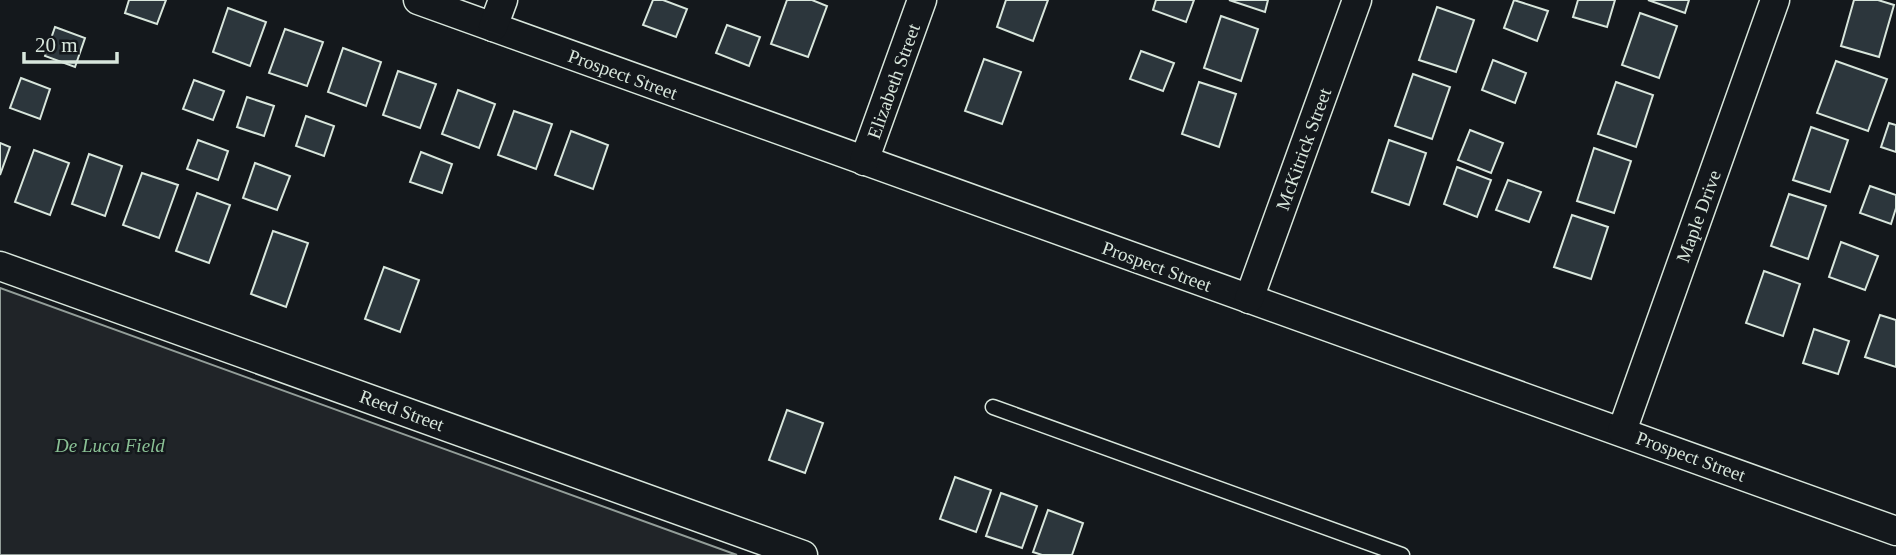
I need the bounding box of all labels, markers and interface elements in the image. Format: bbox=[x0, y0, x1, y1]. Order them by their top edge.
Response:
street label: Elizabeth Street bbox=[863, 20, 924, 142]
scale bar bbox=[24, 21, 117, 65]
text: 20 m bbox=[35, 33, 78, 57]
street label: Prospect Street bbox=[565, 45, 681, 104]
street label: McKitrick Street bbox=[1272, 85, 1336, 213]
street label: Maple Drive bbox=[1672, 167, 1725, 265]
street label: Prospect Street bbox=[1099, 237, 1215, 296]
street label: Reed Street bbox=[357, 386, 447, 436]
street label: Prospect Street bbox=[1633, 427, 1749, 486]
park label: De Luca Field bbox=[54, 435, 165, 456]

